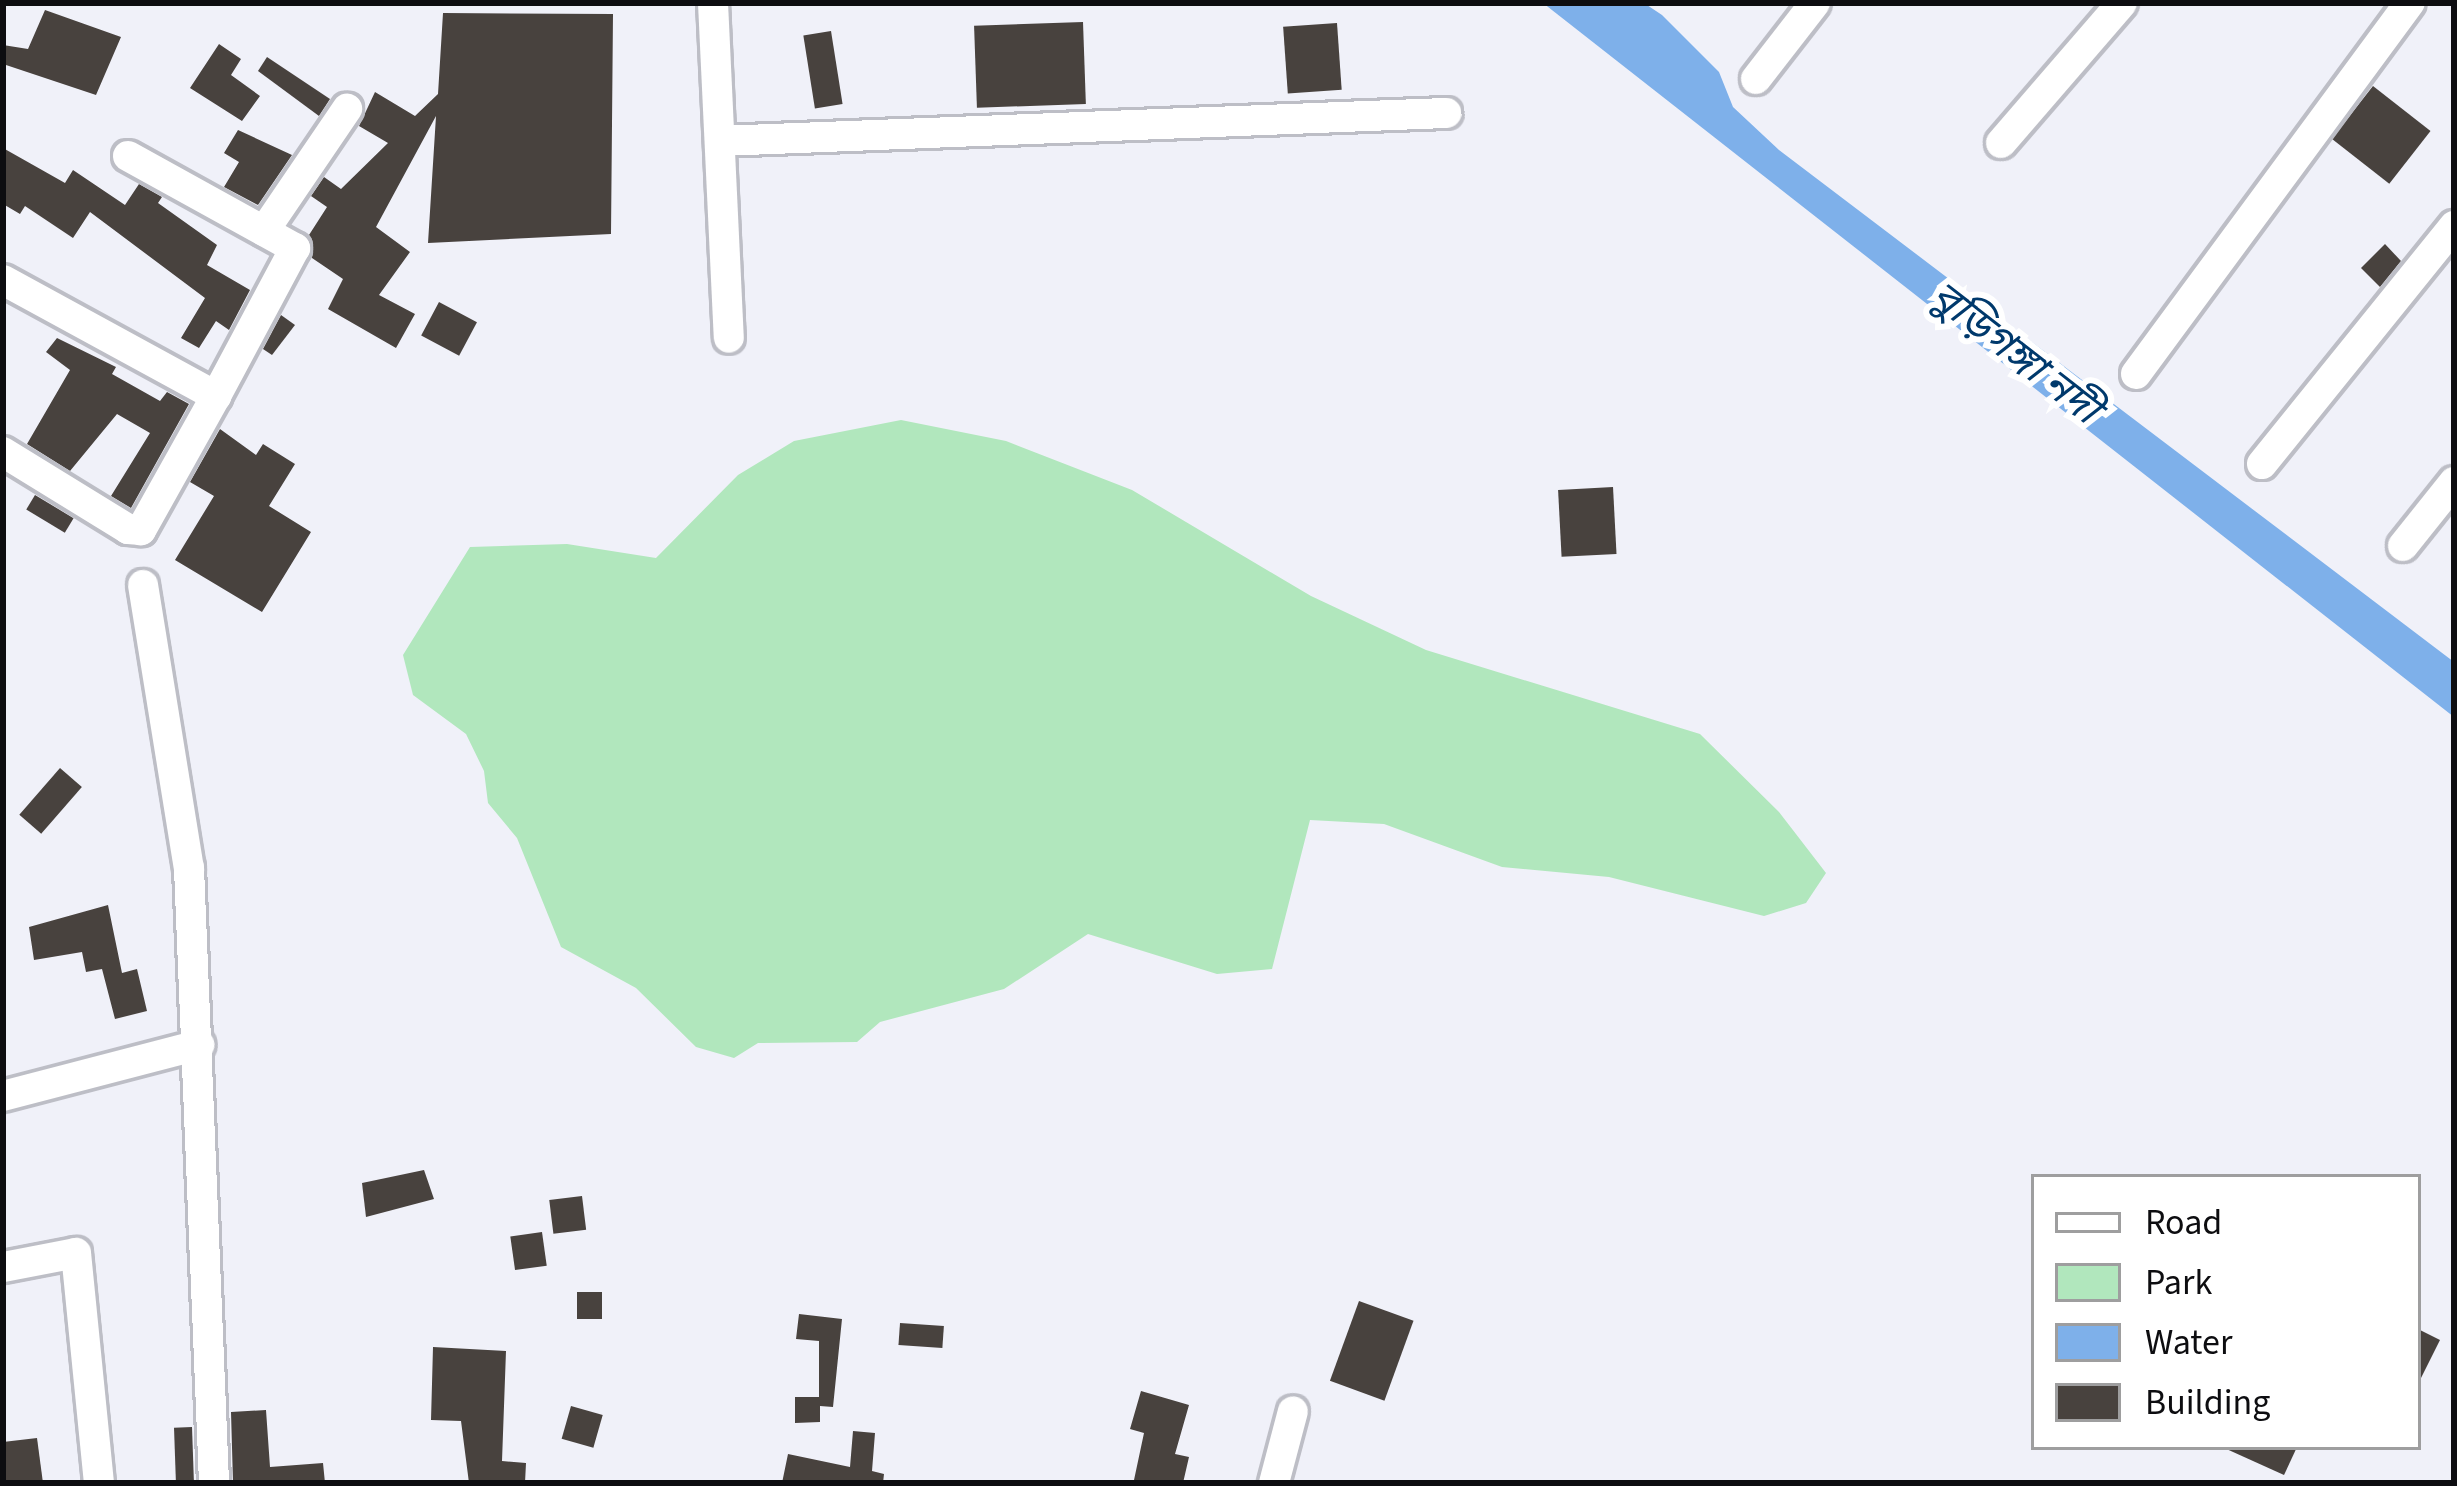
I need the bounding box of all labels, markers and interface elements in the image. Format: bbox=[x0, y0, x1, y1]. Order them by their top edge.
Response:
water label: বুড়িগঙ্গা নদী bbox=[1920, 271, 2110, 435]
legend bbox=[2031, 1174, 2421, 1450]
text: Road bbox=[2145, 1197, 2222, 1248]
text: Park bbox=[2145, 1257, 2212, 1308]
text: Water bbox=[2145, 1317, 2232, 1368]
text: Building bbox=[2145, 1377, 2270, 1428]

